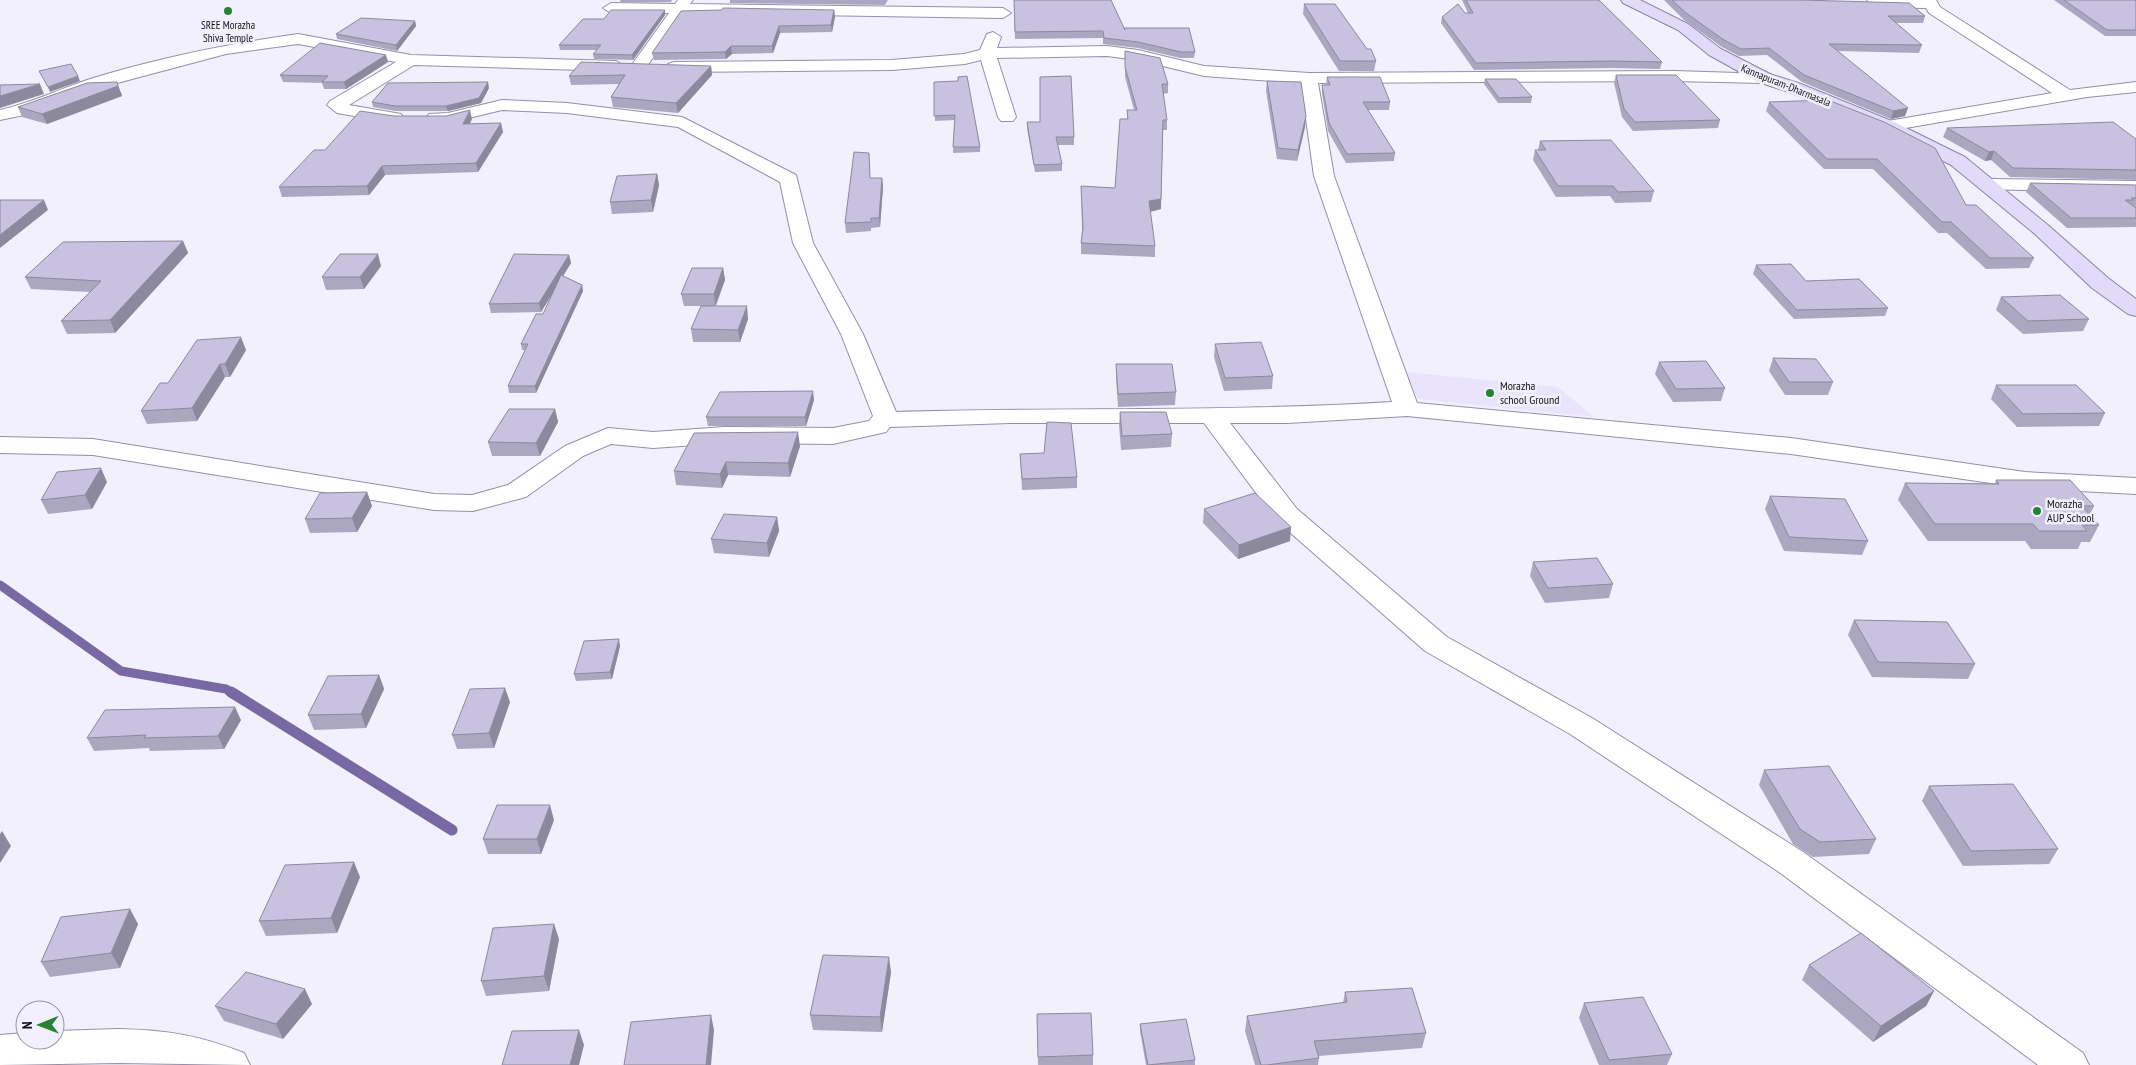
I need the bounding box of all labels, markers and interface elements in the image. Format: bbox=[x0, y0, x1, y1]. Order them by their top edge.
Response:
marker: SREE Morazha Shiva Temple bbox=[222, 5, 234, 17]
place label: SREE Morazha Shiva Temple bbox=[201, 18, 255, 45]
street label: Kannapuram-Dharmasala bbox=[1739, 61, 1833, 109]
place label: Morazha school Ground bbox=[1500, 378, 1559, 407]
marker: Morazha school Ground bbox=[1484, 387, 1496, 399]
place label: Morazha AUP School bbox=[2047, 496, 2095, 525]
marker: Morazha AUP School bbox=[2031, 505, 2043, 517]
north arrow bbox=[15, 1000, 65, 1050]
text: N bbox=[18, 1021, 36, 1029]

